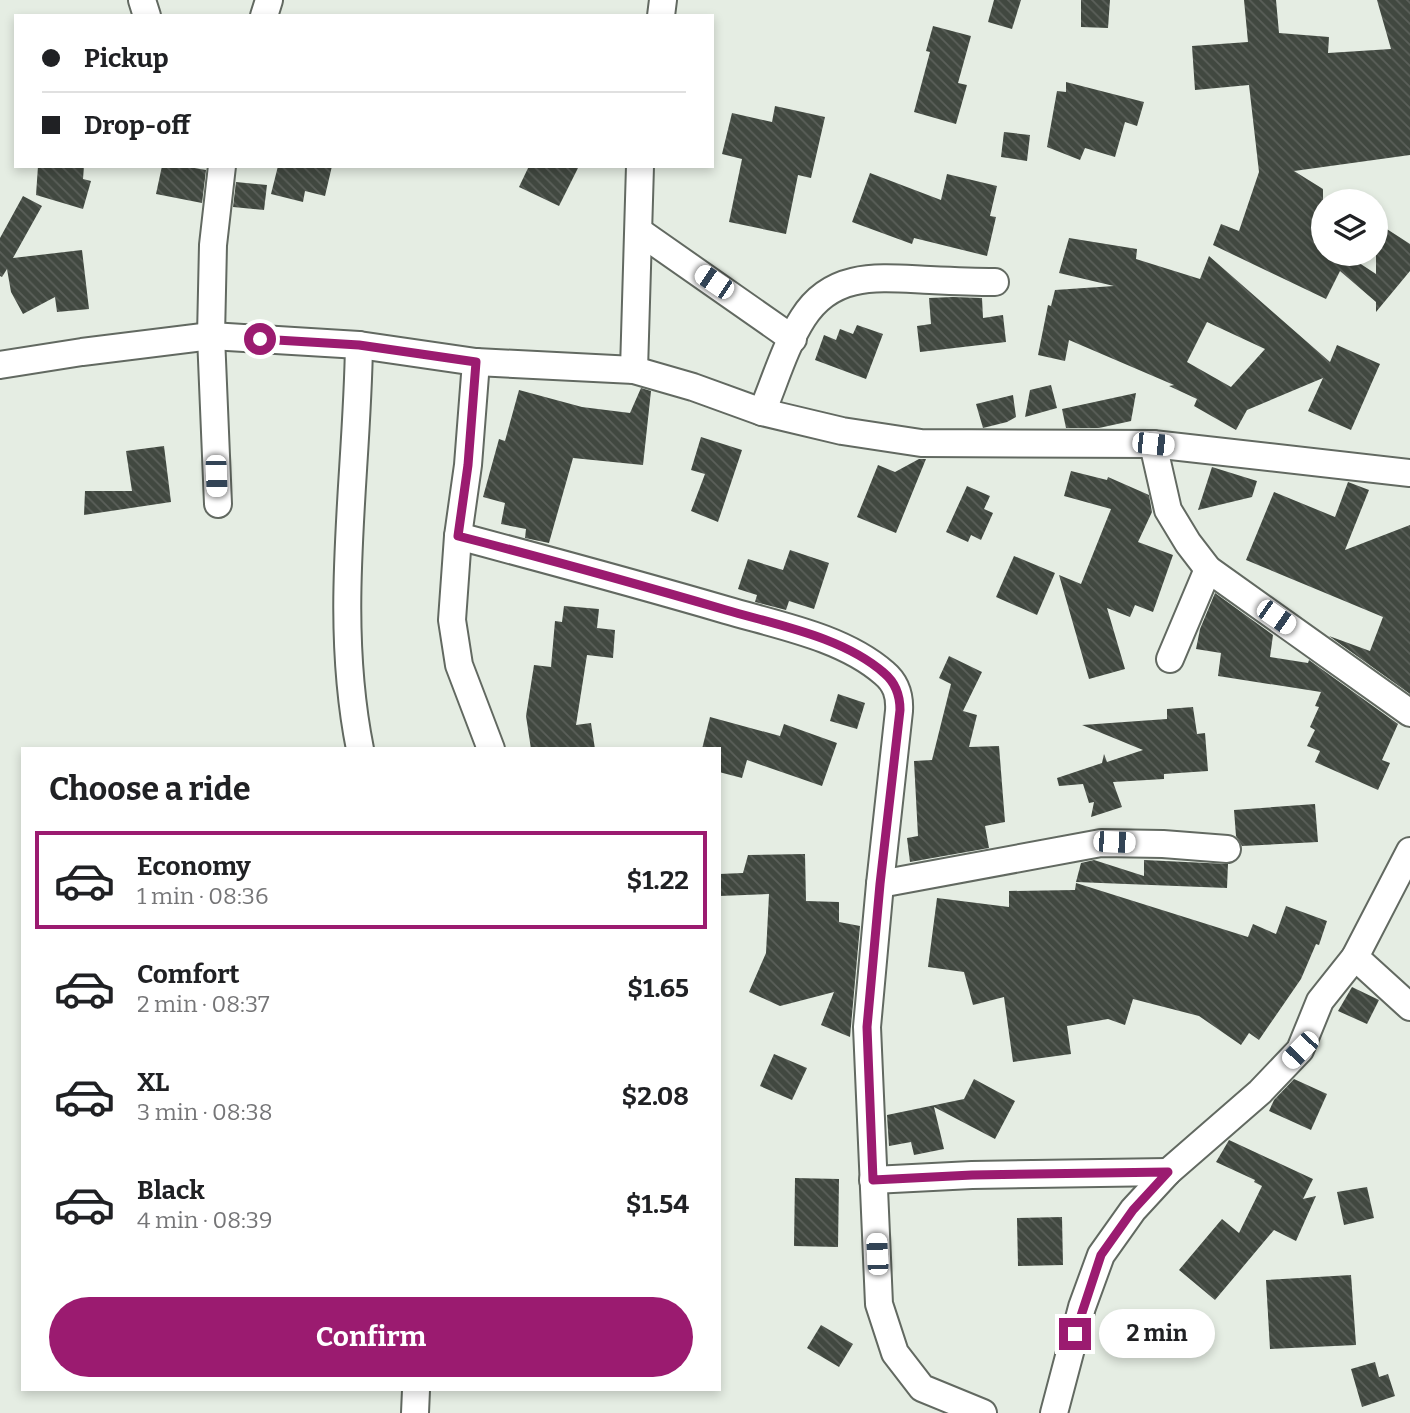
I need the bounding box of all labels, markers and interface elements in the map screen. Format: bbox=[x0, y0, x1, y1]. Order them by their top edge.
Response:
text: Pickup bbox=[84, 43, 169, 74]
text: Drop-off bbox=[84, 110, 190, 141]
map controls bbox=[1311, 189, 1388, 266]
button: layers bbox=[1311, 189, 1388, 266]
car bbox=[691, 262, 738, 302]
route start bbox=[244, 323, 276, 355]
car bbox=[1132, 431, 1175, 457]
car bbox=[205, 455, 228, 497]
car bbox=[1253, 596, 1300, 638]
text: Choose a ride bbox=[49, 770, 250, 808]
car bbox=[1093, 831, 1136, 853]
icon: car bbox=[53, 849, 116, 912]
text: Economy bbox=[137, 851, 251, 882]
text: $1.22 bbox=[627, 865, 689, 896]
text: 1 min · 08:36 bbox=[137, 882, 268, 910]
icon: car bbox=[53, 957, 116, 1020]
text: Comfort bbox=[137, 959, 240, 990]
text: $1.65 bbox=[627, 973, 689, 1004]
text: 2 min · 08:37 bbox=[137, 990, 270, 1018]
car bbox=[1278, 1028, 1323, 1072]
icon: car bbox=[53, 1065, 116, 1128]
text: XL bbox=[137, 1067, 169, 1098]
text: $2.08 bbox=[621, 1081, 689, 1112]
text: 3 min · 08:38 bbox=[137, 1098, 272, 1126]
icon: car bbox=[53, 1173, 116, 1236]
text: Black bbox=[137, 1175, 205, 1206]
text: $1.54 bbox=[626, 1189, 689, 1220]
text: 4 min · 08:39 bbox=[137, 1206, 272, 1234]
car bbox=[866, 1232, 889, 1276]
button: Confirm bbox=[49, 1297, 693, 1377]
callout: 2 min bbox=[1100, 1310, 1215, 1358]
route end bbox=[1059, 1318, 1091, 1350]
text: 2 min bbox=[1126, 1319, 1188, 1347]

